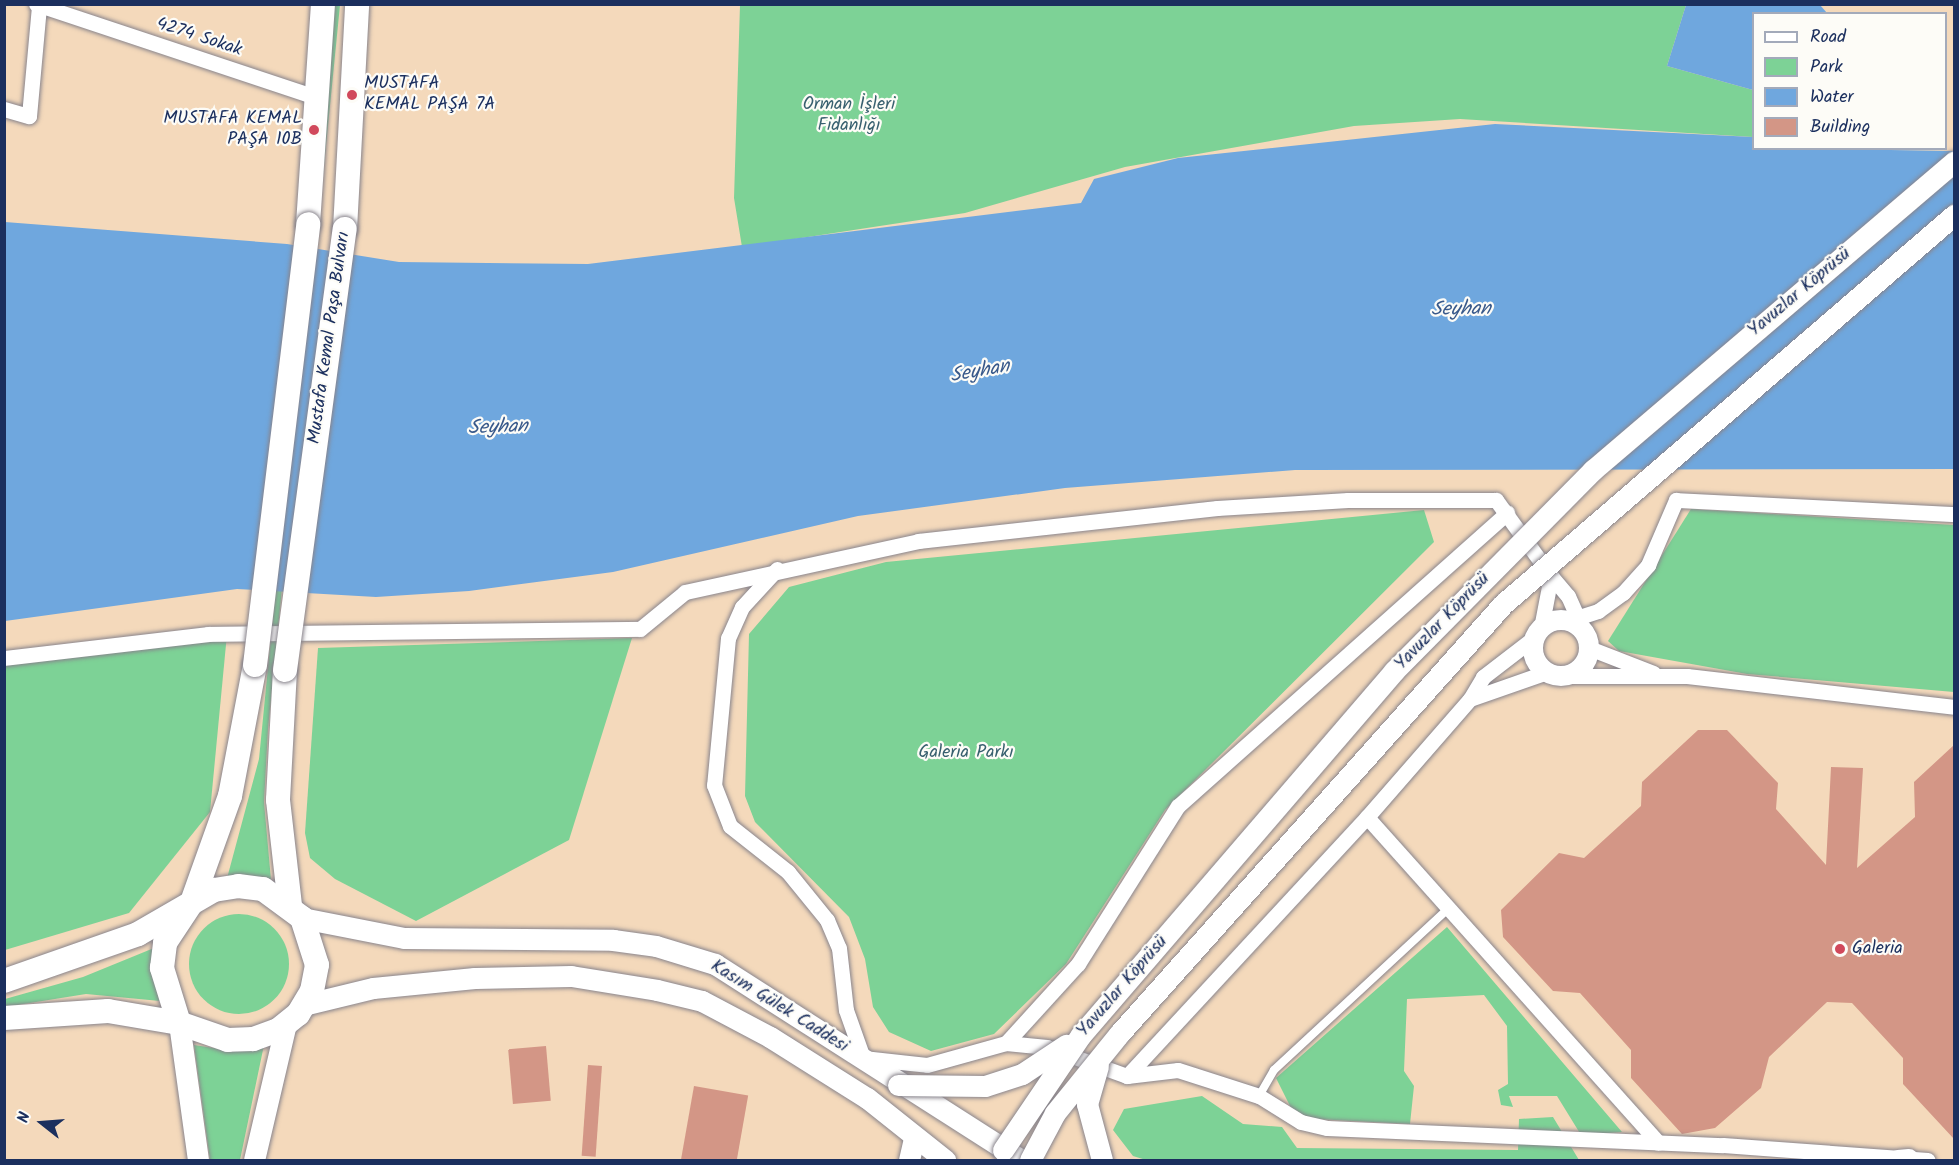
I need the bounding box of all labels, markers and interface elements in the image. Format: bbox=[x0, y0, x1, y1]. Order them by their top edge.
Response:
legend bbox=[1752, 12, 1947, 150]
street label: 4274 Sokak bbox=[153, 14, 245, 62]
text: Road bbox=[1810, 23, 1846, 52]
text: Park bbox=[1810, 53, 1843, 82]
place label: MUSTAFA KEMAL PAŞA 7A bbox=[364, 74, 495, 116]
text: Water bbox=[1810, 83, 1854, 112]
marker: MUSTAFA KEMAL PAŞA 7A bbox=[345, 88, 359, 102]
park label: Orman İşleri Fidanlığı bbox=[803, 95, 895, 138]
place label: MUSTAFA KEMAL PAŞA 10B bbox=[163, 109, 302, 152]
text: Building bbox=[1810, 113, 1870, 142]
marker: MUSTAFA KEMAL PAŞA 10B bbox=[307, 123, 321, 137]
street label: Mustafa Kemal Paşa Bulvarı bbox=[304, 230, 356, 446]
street label: Yavuzlar Köprüsü bbox=[1744, 244, 1856, 342]
water label: Seyhan bbox=[1431, 297, 1491, 323]
water label: Seyhan bbox=[948, 355, 1012, 389]
water label: Seyhan bbox=[468, 415, 528, 441]
street label: Yavuzlar Köprüsü bbox=[1391, 569, 1495, 675]
park label: Galeria Parkı bbox=[918, 742, 1014, 764]
street label: Yavuzlar Köprüsü bbox=[1073, 932, 1173, 1042]
place label: Galeria bbox=[1852, 938, 1903, 960]
marker: Galeria bbox=[1833, 942, 1847, 956]
street label: Kasım Gülek Caddesi bbox=[706, 956, 852, 1058]
north arrow bbox=[12, 1093, 72, 1153]
text: N bbox=[11, 1109, 38, 1126]

